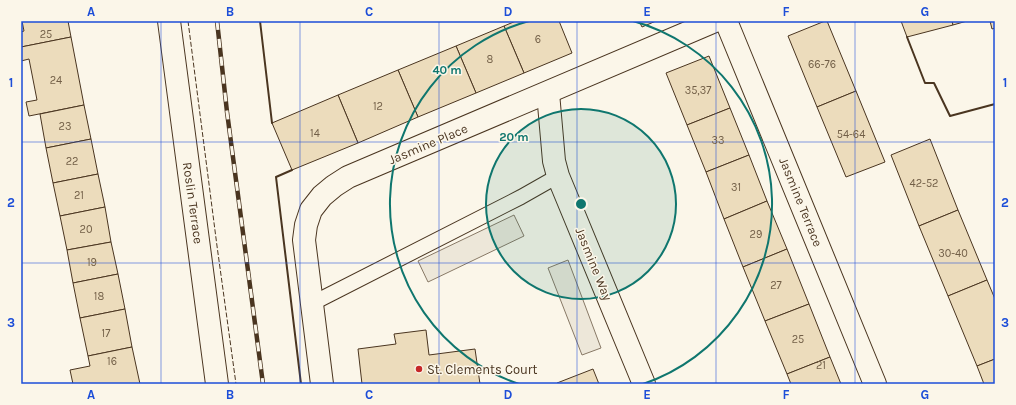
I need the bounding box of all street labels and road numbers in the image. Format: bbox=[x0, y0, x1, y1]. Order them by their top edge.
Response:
street label: Jasmine Place bbox=[386, 121, 470, 167]
street label: Jasmine Terrace bbox=[776, 155, 826, 249]
street label: Roslin Terrace bbox=[180, 161, 206, 245]
street label: Jasmine Way bbox=[573, 225, 615, 303]

